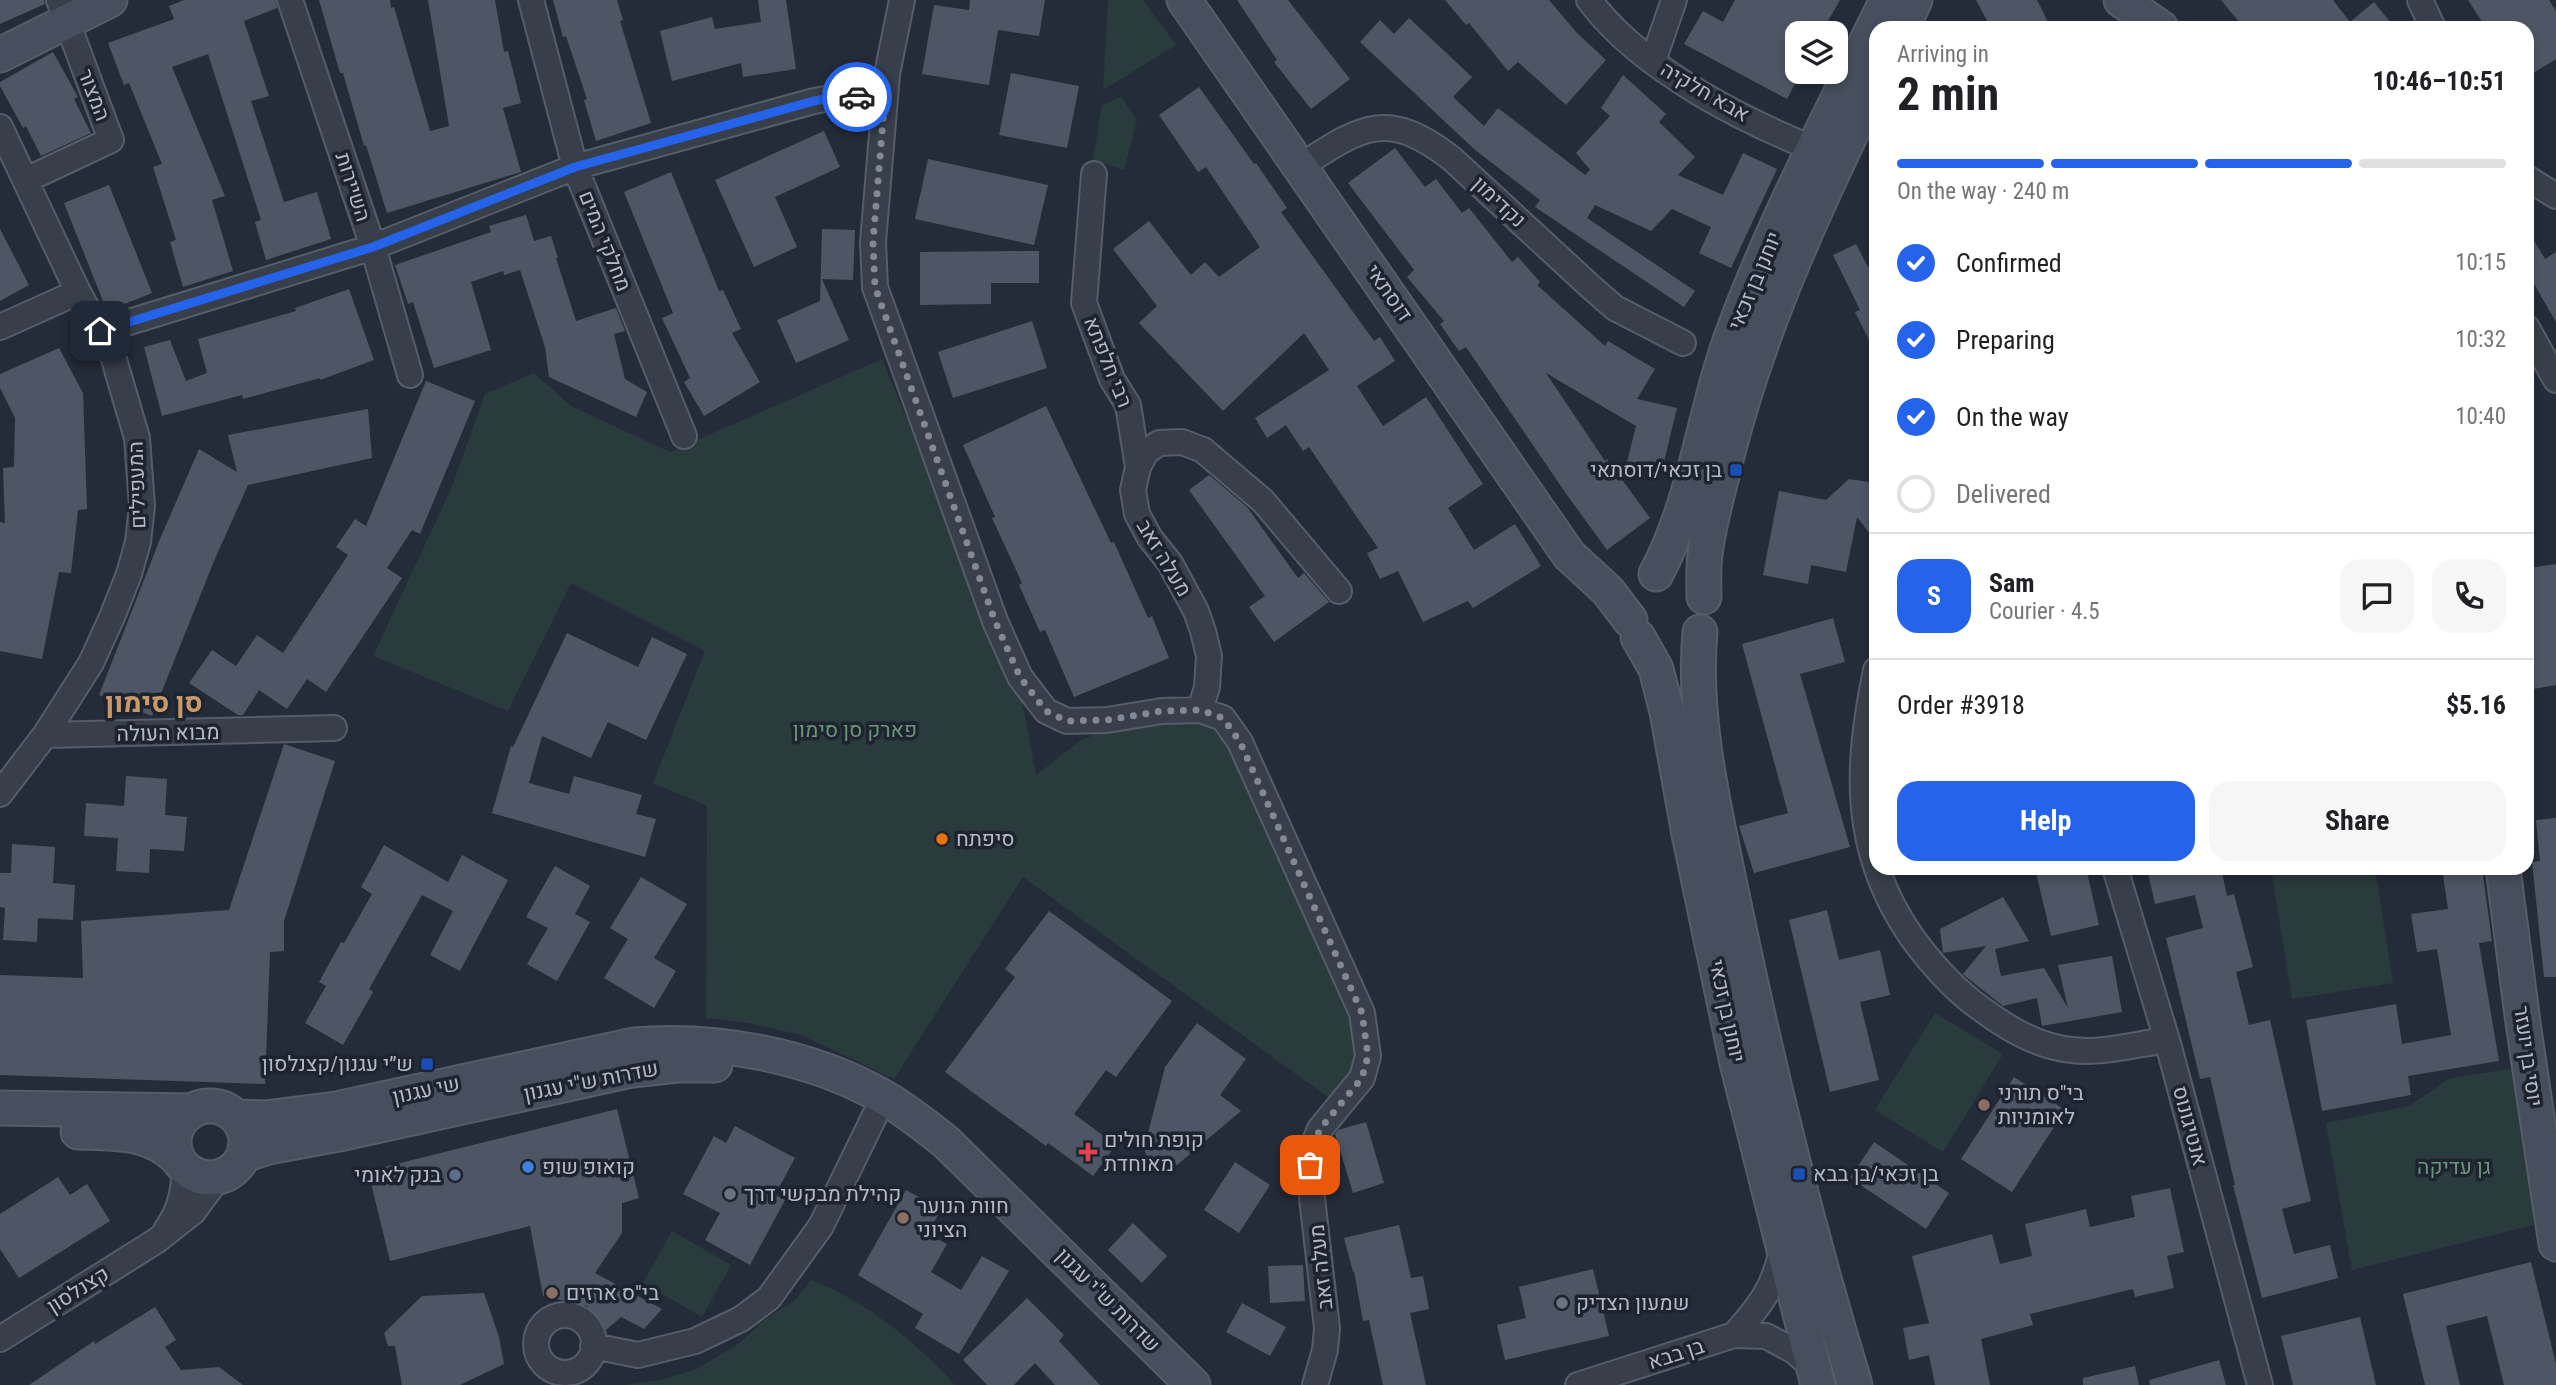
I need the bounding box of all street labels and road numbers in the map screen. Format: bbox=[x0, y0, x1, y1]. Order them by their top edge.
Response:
street label: אבא חלקיה bbox=[1657, 57, 1753, 127]
street label: המצור bbox=[73, 66, 115, 124]
street label: השיירות bbox=[331, 149, 375, 225]
street label: נקדימון bbox=[1468, 172, 1530, 232]
street label: מחלקי המים bbox=[574, 187, 636, 295]
street label: יוחנן בן זכאי bbox=[1724, 228, 1786, 334]
street label: דוסתאי bbox=[1361, 260, 1417, 326]
street label: רבי חלפתא bbox=[1079, 313, 1137, 411]
street label: המעפילים bbox=[123, 441, 151, 529]
street label: מעלה זאב bbox=[1132, 515, 1196, 601]
street label: מבוא העולה bbox=[116, 720, 220, 746]
street label: יוחנן בן זכאי bbox=[1704, 958, 1750, 1064]
street label: יוסי בן יועזר bbox=[2509, 1004, 2547, 1108]
street label: שדרות ש"י עגנון bbox=[522, 1056, 660, 1106]
street label: שי עגנון bbox=[390, 1071, 462, 1109]
street label: אנטיגונוס bbox=[2168, 1083, 2212, 1169]
street label: מעלה זאב bbox=[1305, 1223, 1337, 1311]
street label: שדרות ש"י עגנון bbox=[1051, 1243, 1165, 1357]
street label: קצנלסון bbox=[43, 1262, 113, 1318]
street label: בן בבא bbox=[1645, 1334, 1707, 1374]

